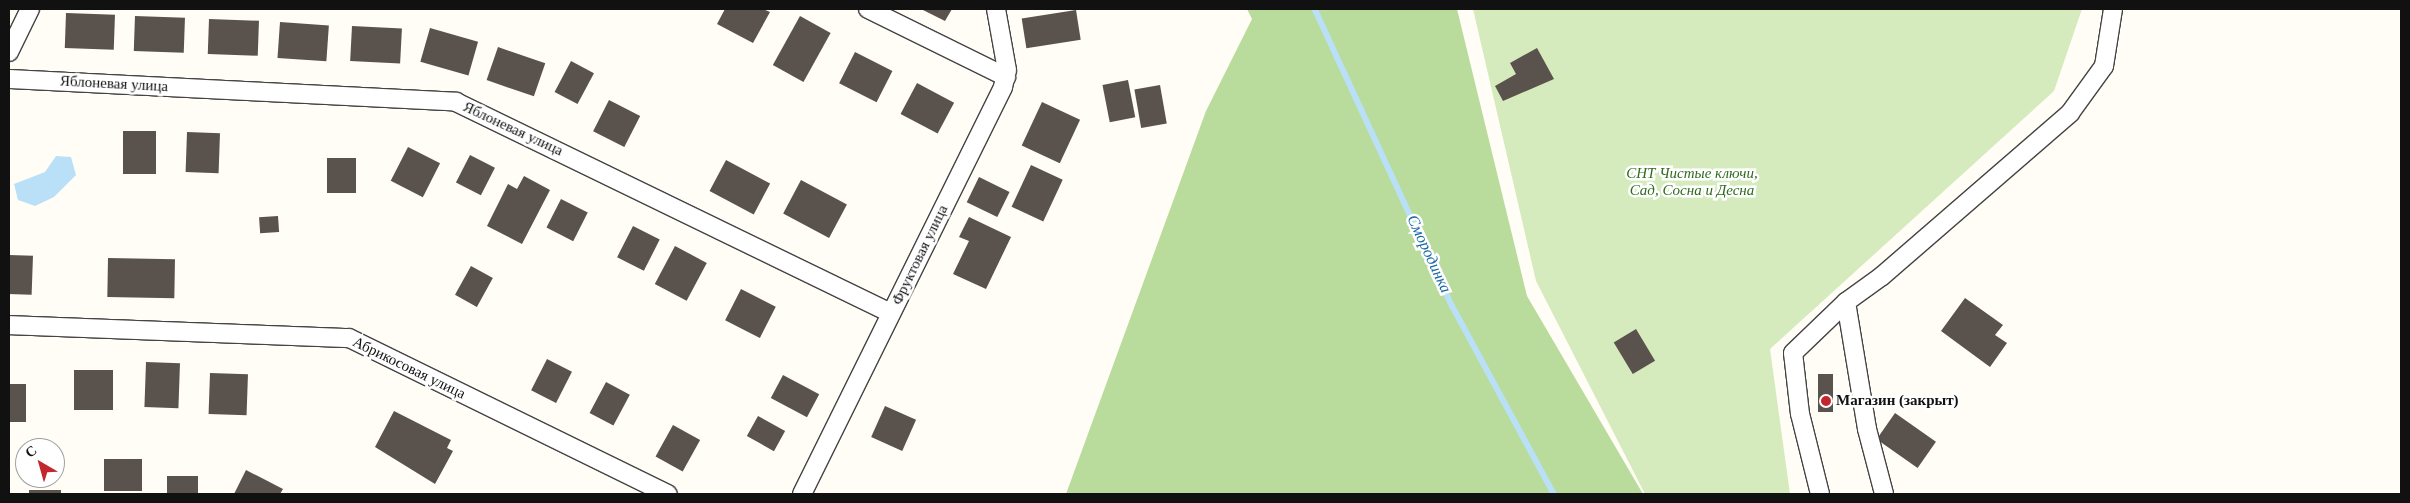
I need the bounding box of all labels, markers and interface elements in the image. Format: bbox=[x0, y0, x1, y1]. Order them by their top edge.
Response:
street label: Яблоневая улица bbox=[60, 72, 168, 96]
street label: Яблоневая улица bbox=[460, 98, 566, 160]
park label: СНТ Чистые ключи, Сад, Сосна и Десна bbox=[1626, 164, 1758, 199]
street label: Фруктовая улица bbox=[888, 202, 952, 308]
water label: Смородинка bbox=[1403, 212, 1455, 296]
street label: Абрикосовая улица bbox=[350, 333, 468, 403]
place label: Магазин (закрыт) bbox=[1836, 392, 1959, 410]
marker: Магазин (закрыт) bbox=[1820, 395, 1832, 407]
north arrow bbox=[15, 438, 65, 488]
text: С bbox=[22, 443, 40, 461]

